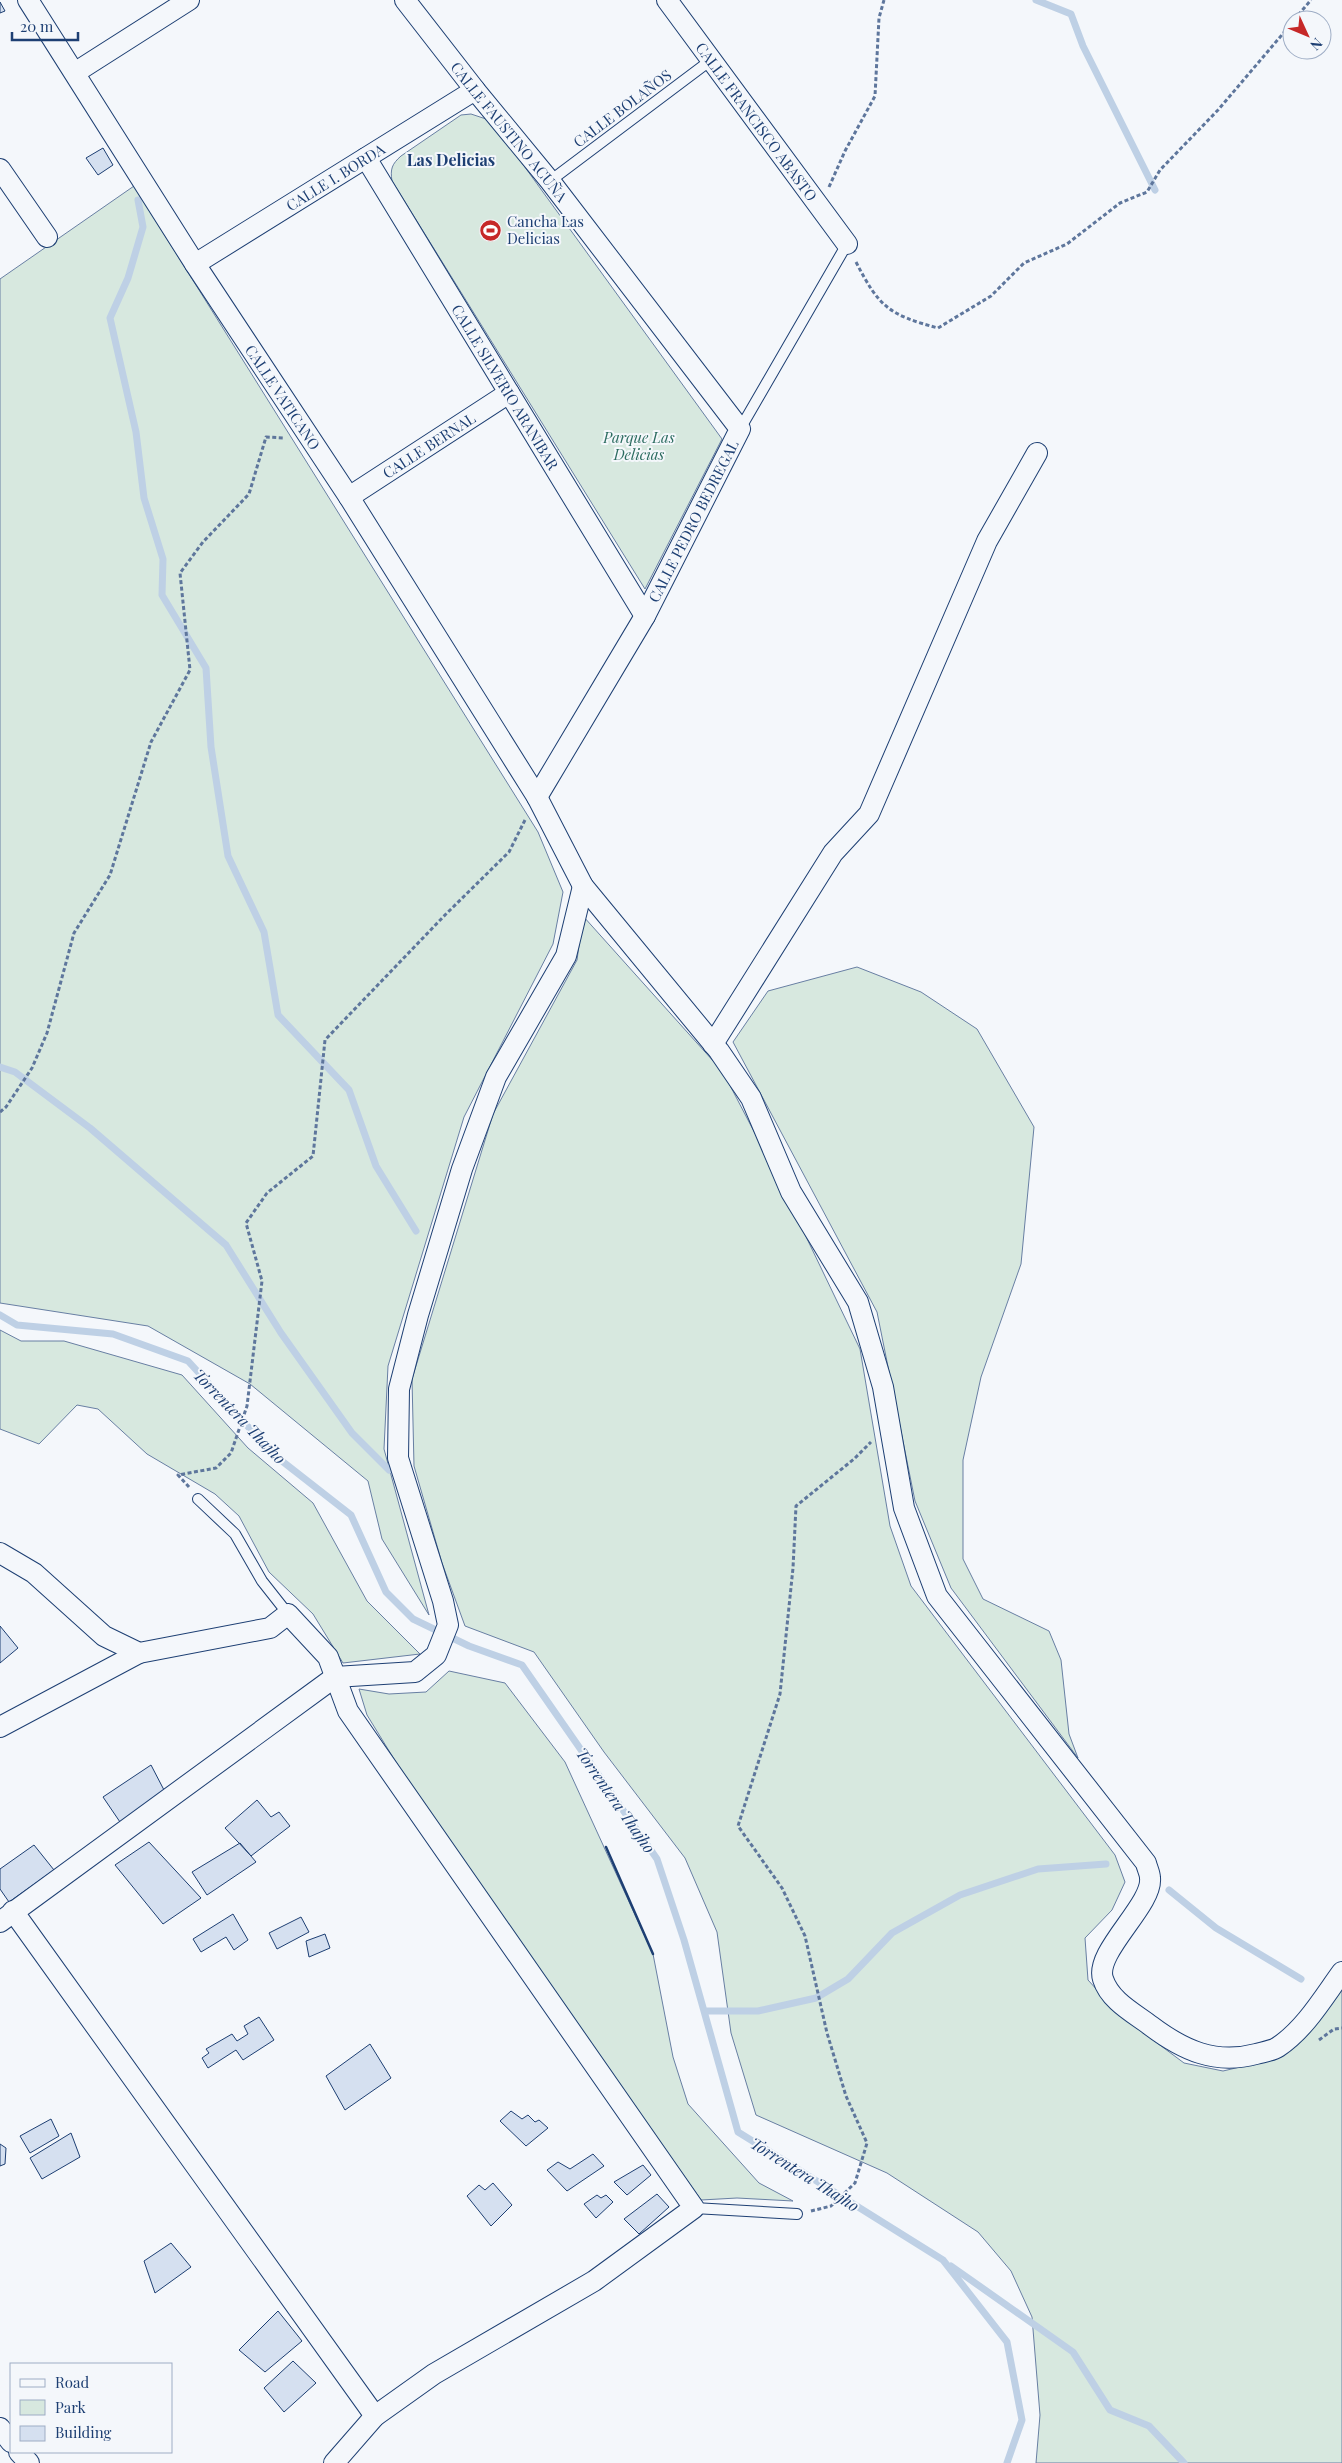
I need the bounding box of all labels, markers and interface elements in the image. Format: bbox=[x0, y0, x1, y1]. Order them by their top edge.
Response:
scale bar bbox=[12, 10, 79, 42]
north arrow bbox=[1282, 10, 1332, 60]
text: 20 m bbox=[20, 16, 54, 36]
text: N bbox=[1306, 34, 1327, 55]
street label: CALLE FRANCISCO ABASTO bbox=[691, 38, 822, 205]
street label: CALLE FAUSTINO ACUÑA bbox=[447, 57, 573, 206]
street label: CALLE BOLAÑOS bbox=[569, 65, 675, 151]
street label: CALLE I. BORDA bbox=[282, 138, 389, 215]
district label: Las Delicias bbox=[407, 149, 495, 170]
place label: Cancha Las Delicias bbox=[507, 211, 584, 248]
sports icon: Cancha Las Delicias bbox=[479, 218, 503, 242]
street label: CALLE SILVERIO ARANIBAR bbox=[447, 300, 564, 474]
street label: CALLE VATICANO bbox=[241, 341, 325, 454]
street label: CALLE BERNAL bbox=[378, 408, 479, 483]
park label: Parque Las Delicias bbox=[602, 427, 675, 464]
street label: CALLE PEDRO BEDREGAL bbox=[643, 436, 743, 606]
water label: Torrentera Thajho bbox=[189, 1364, 291, 1468]
water label: Torrentera Thajho bbox=[572, 1743, 660, 1857]
water label: Torrentera Thajho bbox=[747, 2132, 864, 2216]
legend bbox=[10, 2363, 172, 2453]
text: Road bbox=[55, 2372, 89, 2392]
text: Park bbox=[55, 2397, 87, 2417]
text: Building bbox=[55, 2422, 112, 2442]

